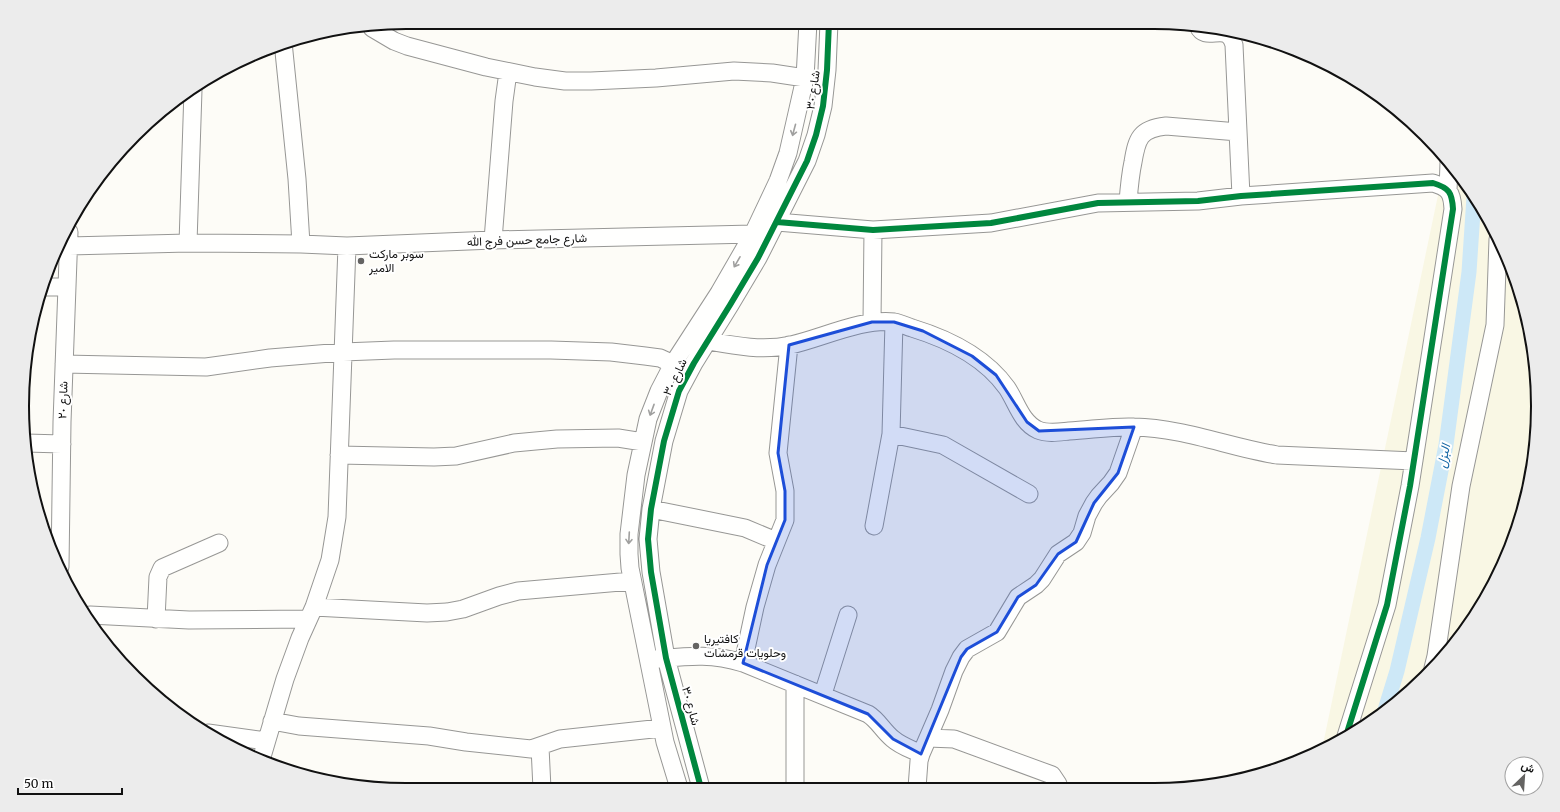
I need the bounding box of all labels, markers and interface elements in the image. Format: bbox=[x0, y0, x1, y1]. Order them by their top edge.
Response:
street label: شارع ٣٠ bbox=[802, 69, 825, 111]
one-way arrow bbox=[790, 123, 798, 136]
street label: شارع جامع حسن فرج الله bbox=[467, 230, 587, 251]
place label: سوبر ماركت الامير bbox=[368, 246, 424, 276]
marker: سوبر ماركت الامير bbox=[356, 256, 366, 266]
one-way arrow bbox=[733, 256, 741, 268]
street label: شارع ٣٠ bbox=[659, 356, 692, 399]
street label: شارع ٢٠ bbox=[54, 381, 73, 419]
one-way arrow bbox=[647, 404, 655, 416]
water label: البزل bbox=[1433, 441, 1455, 470]
one-way arrow bbox=[626, 531, 633, 544]
place label: كافتيريا وحلويات قرمشات bbox=[704, 631, 786, 661]
marker: كافتيريا وحلويات قرمشات bbox=[691, 641, 701, 651]
street label: شارع ٣٠ bbox=[677, 685, 704, 727]
north arrow bbox=[1504, 756, 1544, 796]
text: ش bbox=[1519, 758, 1537, 776]
scale bar bbox=[18, 770, 122, 796]
text: 50 m bbox=[24, 776, 53, 791]

